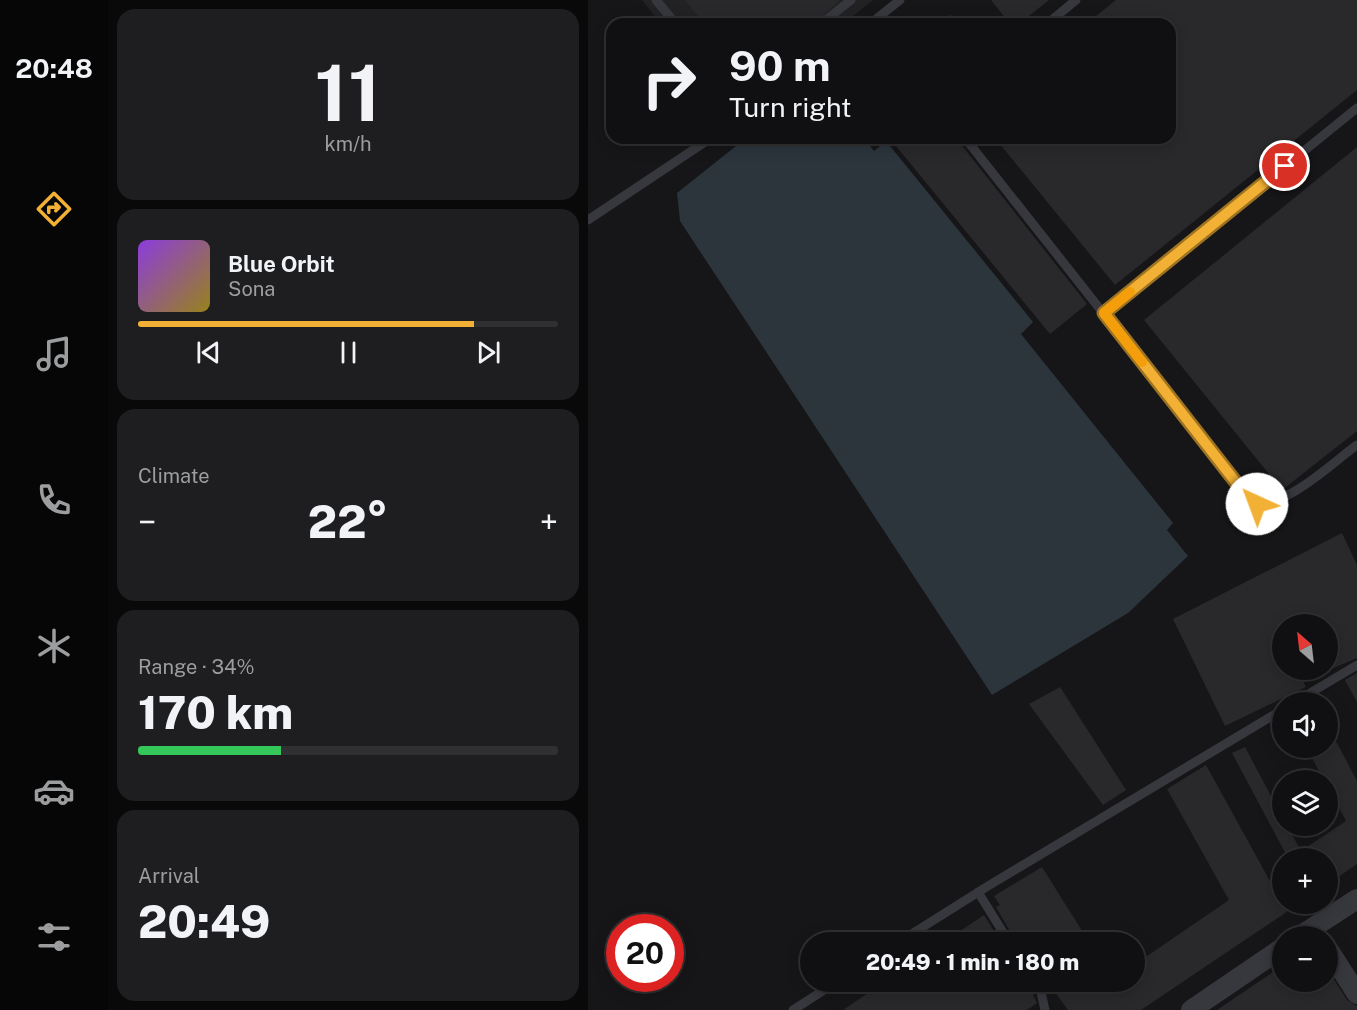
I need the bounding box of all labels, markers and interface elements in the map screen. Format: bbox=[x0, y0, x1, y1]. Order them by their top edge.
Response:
text: 90 m bbox=[729, 41, 831, 90]
icon: right bbox=[630, 42, 708, 120]
text: 11 bbox=[315, 47, 381, 139]
text: 20:48 bbox=[15, 52, 93, 84]
text: Turn right bbox=[729, 91, 852, 123]
text: km/h bbox=[324, 132, 372, 156]
pin bbox=[1259, 140, 1310, 191]
icon: arrive bbox=[1268, 149, 1301, 182]
icon: directions bbox=[33, 188, 75, 230]
text: Blue Orbit bbox=[228, 251, 335, 277]
text: Sona bbox=[228, 277, 275, 301]
icon: music bbox=[33, 333, 75, 375]
icon: previous bbox=[192, 336, 225, 369]
icon: pause bbox=[332, 336, 365, 369]
icon: next bbox=[472, 336, 505, 369]
text: Climate bbox=[138, 464, 210, 488]
position arrow bbox=[1225, 472, 1289, 536]
icon: phone bbox=[33, 479, 75, 521]
text: 22° bbox=[308, 495, 388, 548]
text: − bbox=[138, 503, 156, 541]
text: + bbox=[540, 503, 558, 541]
north arrow bbox=[1272, 614, 1338, 680]
map controls bbox=[1272, 614, 1338, 992]
icon: climate bbox=[33, 625, 75, 667]
text: Range · 34% bbox=[138, 655, 255, 679]
text: 170 km bbox=[138, 686, 293, 739]
button: sound bbox=[1272, 692, 1338, 758]
icon: car bbox=[33, 770, 75, 812]
button: layers bbox=[1272, 770, 1338, 836]
button: + bbox=[1272, 848, 1338, 914]
text: Arrival bbox=[138, 864, 200, 888]
text: 20:49 bbox=[138, 895, 270, 948]
speed limit sign: 20 bbox=[606, 914, 684, 992]
icon: filters bbox=[33, 916, 75, 958]
button: − bbox=[1272, 926, 1338, 992]
text: 20:49 · 1 min · 180 m bbox=[866, 949, 1079, 975]

